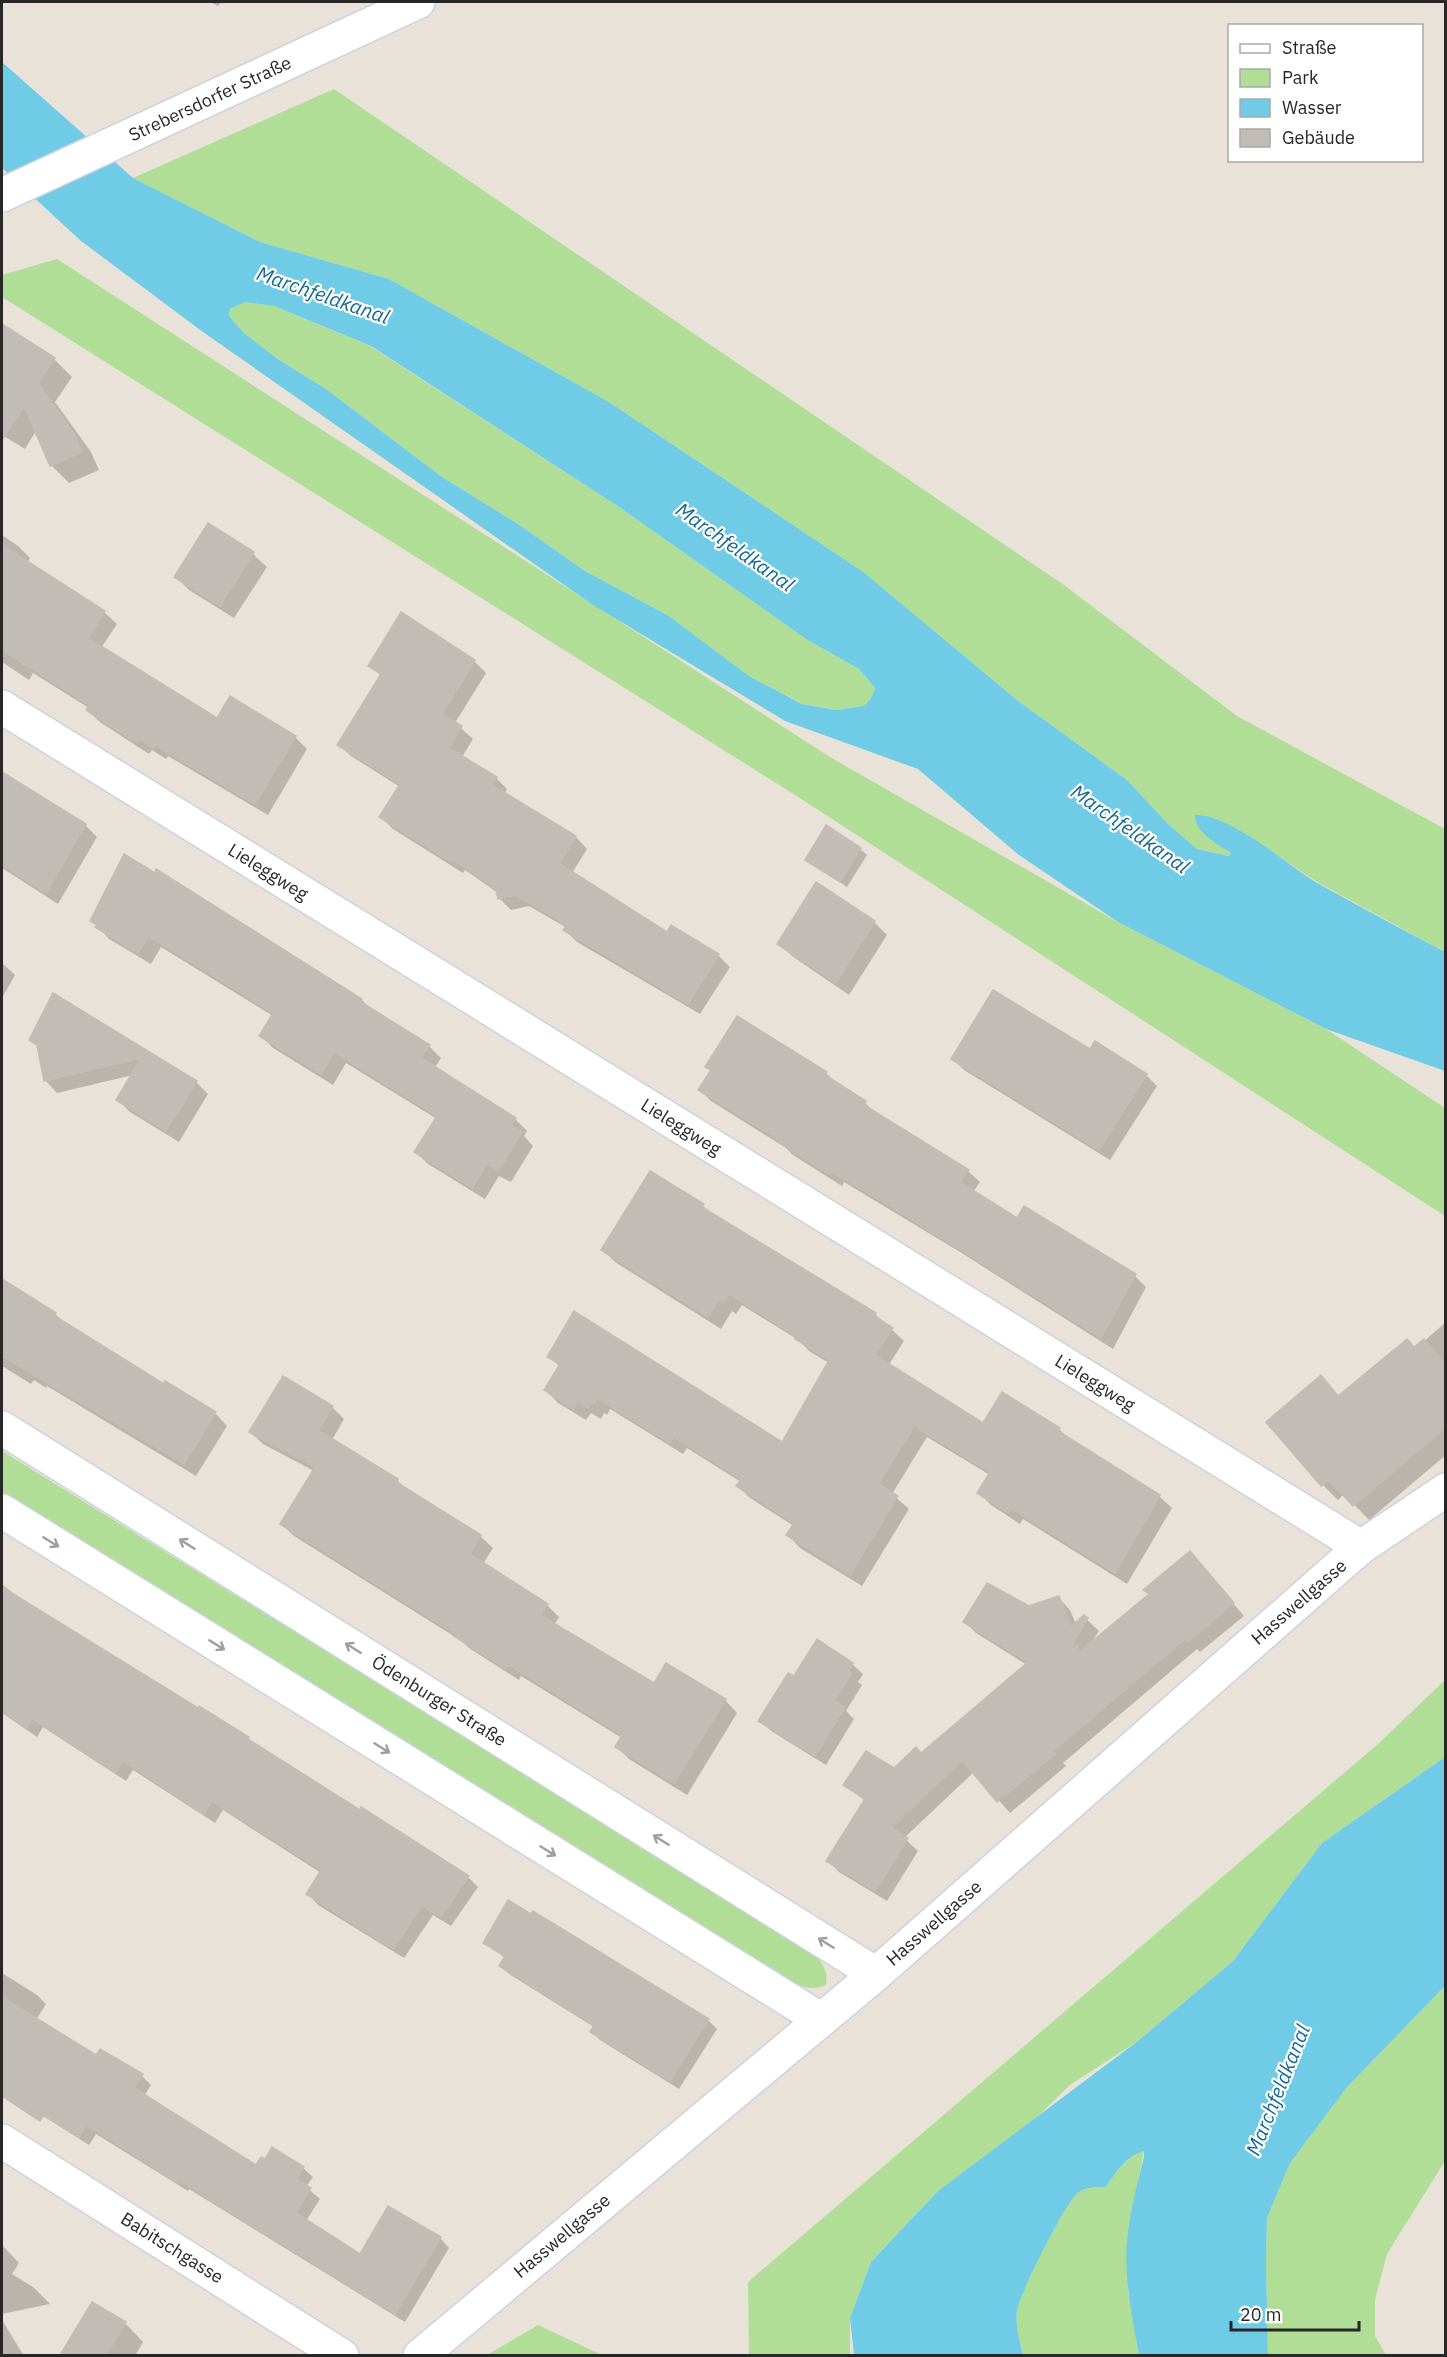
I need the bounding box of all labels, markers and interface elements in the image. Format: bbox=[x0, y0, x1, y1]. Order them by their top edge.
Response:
legend bbox=[1228, 24, 1423, 162]
text: Straße bbox=[1282, 36, 1336, 59]
street label: Strebersdorfer Straße bbox=[125, 51, 295, 146]
text: Park bbox=[1282, 66, 1319, 89]
text: Wasser bbox=[1282, 96, 1342, 119]
text: Gebäude bbox=[1282, 126, 1355, 149]
water label: Marchfeldkanal bbox=[253, 259, 394, 330]
water label: Marchfeldkanal bbox=[671, 496, 800, 598]
water label: Marchfeldkanal bbox=[1066, 778, 1195, 880]
street label: Lieleggweg bbox=[224, 838, 313, 906]
street label: Lieleggweg bbox=[637, 1093, 726, 1161]
street label: Lieleggweg bbox=[1051, 1349, 1140, 1417]
one-way arrow bbox=[42, 1536, 59, 1548]
one-way arrow bbox=[179, 1538, 196, 1550]
street label: Hasswellgasse bbox=[1246, 1554, 1351, 1649]
one-way arrow bbox=[208, 1639, 225, 1651]
one-way arrow bbox=[345, 1641, 362, 1653]
street label: Ödenburger Straße bbox=[368, 1650, 511, 1751]
one-way arrow bbox=[374, 1741, 391, 1754]
one-way arrow bbox=[653, 1833, 670, 1845]
one-way arrow bbox=[539, 1845, 556, 1857]
street label: Hasswellgasse bbox=[881, 1875, 986, 1970]
one-way arrow bbox=[818, 1936, 835, 1948]
water label: Marchfeldkanal bbox=[1239, 2020, 1316, 2159]
street label: Hasswellgasse bbox=[509, 2188, 615, 2283]
street label: Babitschgasse bbox=[117, 2207, 228, 2288]
scale bar bbox=[1231, 2294, 1358, 2332]
text: 20 m bbox=[1240, 2303, 1282, 2326]

